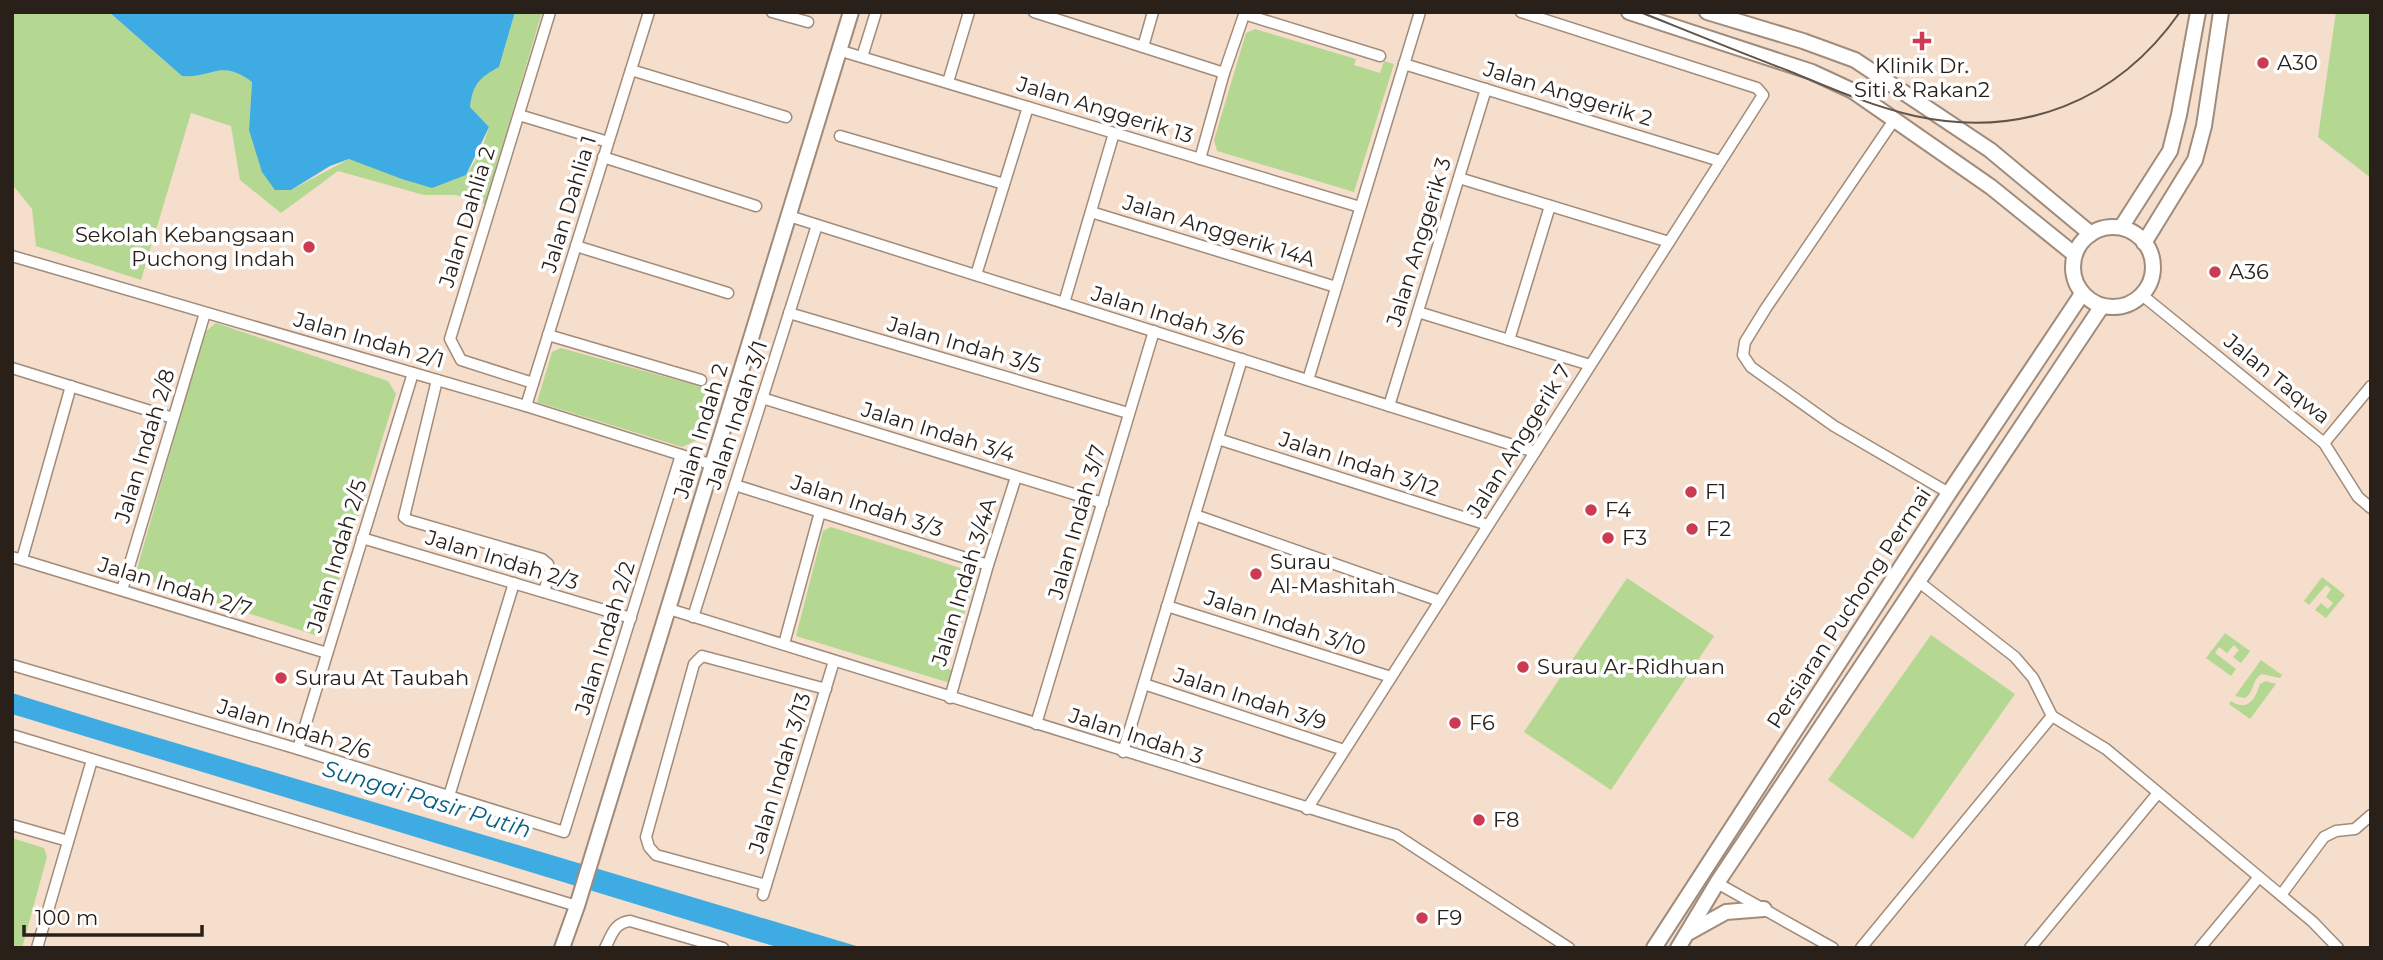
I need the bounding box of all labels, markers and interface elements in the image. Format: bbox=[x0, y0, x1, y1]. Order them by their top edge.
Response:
marker: Klinik Dr. Siti & Rakan2 bbox=[1912, 31, 1932, 51]
place label: A30 bbox=[2277, 50, 2318, 75]
place label: Klinik Dr. Siti & Rakan2 bbox=[1854, 53, 1990, 102]
marker: A30 bbox=[2255, 55, 2271, 71]
street label: Jalan Anggerik 2 bbox=[1480, 56, 1656, 131]
street label: Jalan Anggerik 13 bbox=[1013, 71, 1196, 148]
street label: Jalan Dahlia 1 bbox=[536, 133, 601, 276]
street label: Jalan Dahlia 2 bbox=[433, 143, 500, 291]
street label: Jalan Anggerik 3 bbox=[1381, 154, 1456, 330]
street label: Jalan Anggerik 14A bbox=[1119, 189, 1319, 272]
place label: Sekolah Kebangsaan Puchong Indah bbox=[75, 222, 295, 271]
marker: Sekolah Kebangsaan Puchong Indah bbox=[301, 239, 317, 255]
place label: A36 bbox=[2229, 259, 2269, 284]
marker: A36 bbox=[2207, 264, 2223, 280]
street label: Jalan Indah 3/6 bbox=[1088, 280, 1248, 351]
street label: Jalan Indah 2/1 bbox=[290, 306, 447, 373]
street label: Jalan Indah 3/5 bbox=[884, 310, 1044, 378]
street label: Jalan Taqwa bbox=[2218, 328, 2335, 429]
street label: Jalan Indah 3/1 bbox=[700, 337, 772, 493]
street label: Jalan Indah 2 bbox=[668, 360, 733, 502]
street label: Jalan Anggerik 7 bbox=[1461, 360, 1576, 523]
street label: Jalan Indah 2/8 bbox=[109, 366, 180, 527]
street label: Jalan Indah 3/4 bbox=[858, 396, 1018, 467]
street label: Jalan Indah 3/12 bbox=[1275, 426, 1442, 501]
street label: Jalan Indah 3/7 bbox=[1042, 442, 1110, 603]
street label: Jalan Indah 3/3 bbox=[787, 469, 946, 542]
street label: Jalan Indah 2/5 bbox=[301, 476, 372, 636]
place label: F1 bbox=[1705, 479, 1726, 504]
street label: Persiaran Puchong Permai bbox=[1761, 483, 1936, 733]
marker: F1 bbox=[1683, 484, 1699, 500]
street label: Jalan Indah 3/4A bbox=[926, 494, 1001, 670]
place label: F4 bbox=[1605, 497, 1631, 522]
marker: F4 bbox=[1583, 502, 1599, 518]
place label: F2 bbox=[1706, 516, 1731, 541]
marker: F2 bbox=[1684, 521, 1700, 537]
street label: Jalan Indah 2/3 bbox=[422, 524, 582, 595]
place label: F3 bbox=[1622, 525, 1647, 550]
marker: F3 bbox=[1600, 530, 1616, 546]
place label: Surau Al-Mashitah bbox=[1270, 549, 1396, 598]
street label: Jalan Indah 2/7 bbox=[94, 551, 255, 622]
street label: Jalan Indah 2/2 bbox=[569, 558, 640, 718]
marker: Surau Al-Mashitah bbox=[1248, 566, 1264, 582]
street label: Jalan Indah 3/10 bbox=[1200, 584, 1369, 660]
place label: Surau Ar-Ridhuan bbox=[1537, 654, 1725, 679]
marker: Surau Ar-Ridhuan bbox=[1515, 659, 1531, 675]
street label: Jalan Indah 3/9 bbox=[1170, 662, 1330, 735]
place label: Surau At Taubah bbox=[295, 665, 469, 690]
marker: Surau At Taubah bbox=[273, 670, 289, 686]
street label: Jalan Indah 3/13 bbox=[743, 690, 816, 857]
street label: Jalan Indah 2/6 bbox=[213, 693, 374, 764]
street label: Jalan Indah 3 bbox=[1065, 702, 1206, 769]
place label: F6 bbox=[1469, 710, 1495, 735]
marker: F6 bbox=[1447, 715, 1463, 731]
water label: Sungai Pasir Putih bbox=[320, 754, 534, 844]
place label: F8 bbox=[1493, 807, 1519, 832]
marker: F8 bbox=[1471, 812, 1487, 828]
scale bar bbox=[24, 894, 203, 938]
text: 100 m bbox=[35, 905, 98, 930]
place label: F9 bbox=[1436, 905, 1462, 930]
marker: F9 bbox=[1414, 910, 1430, 926]

